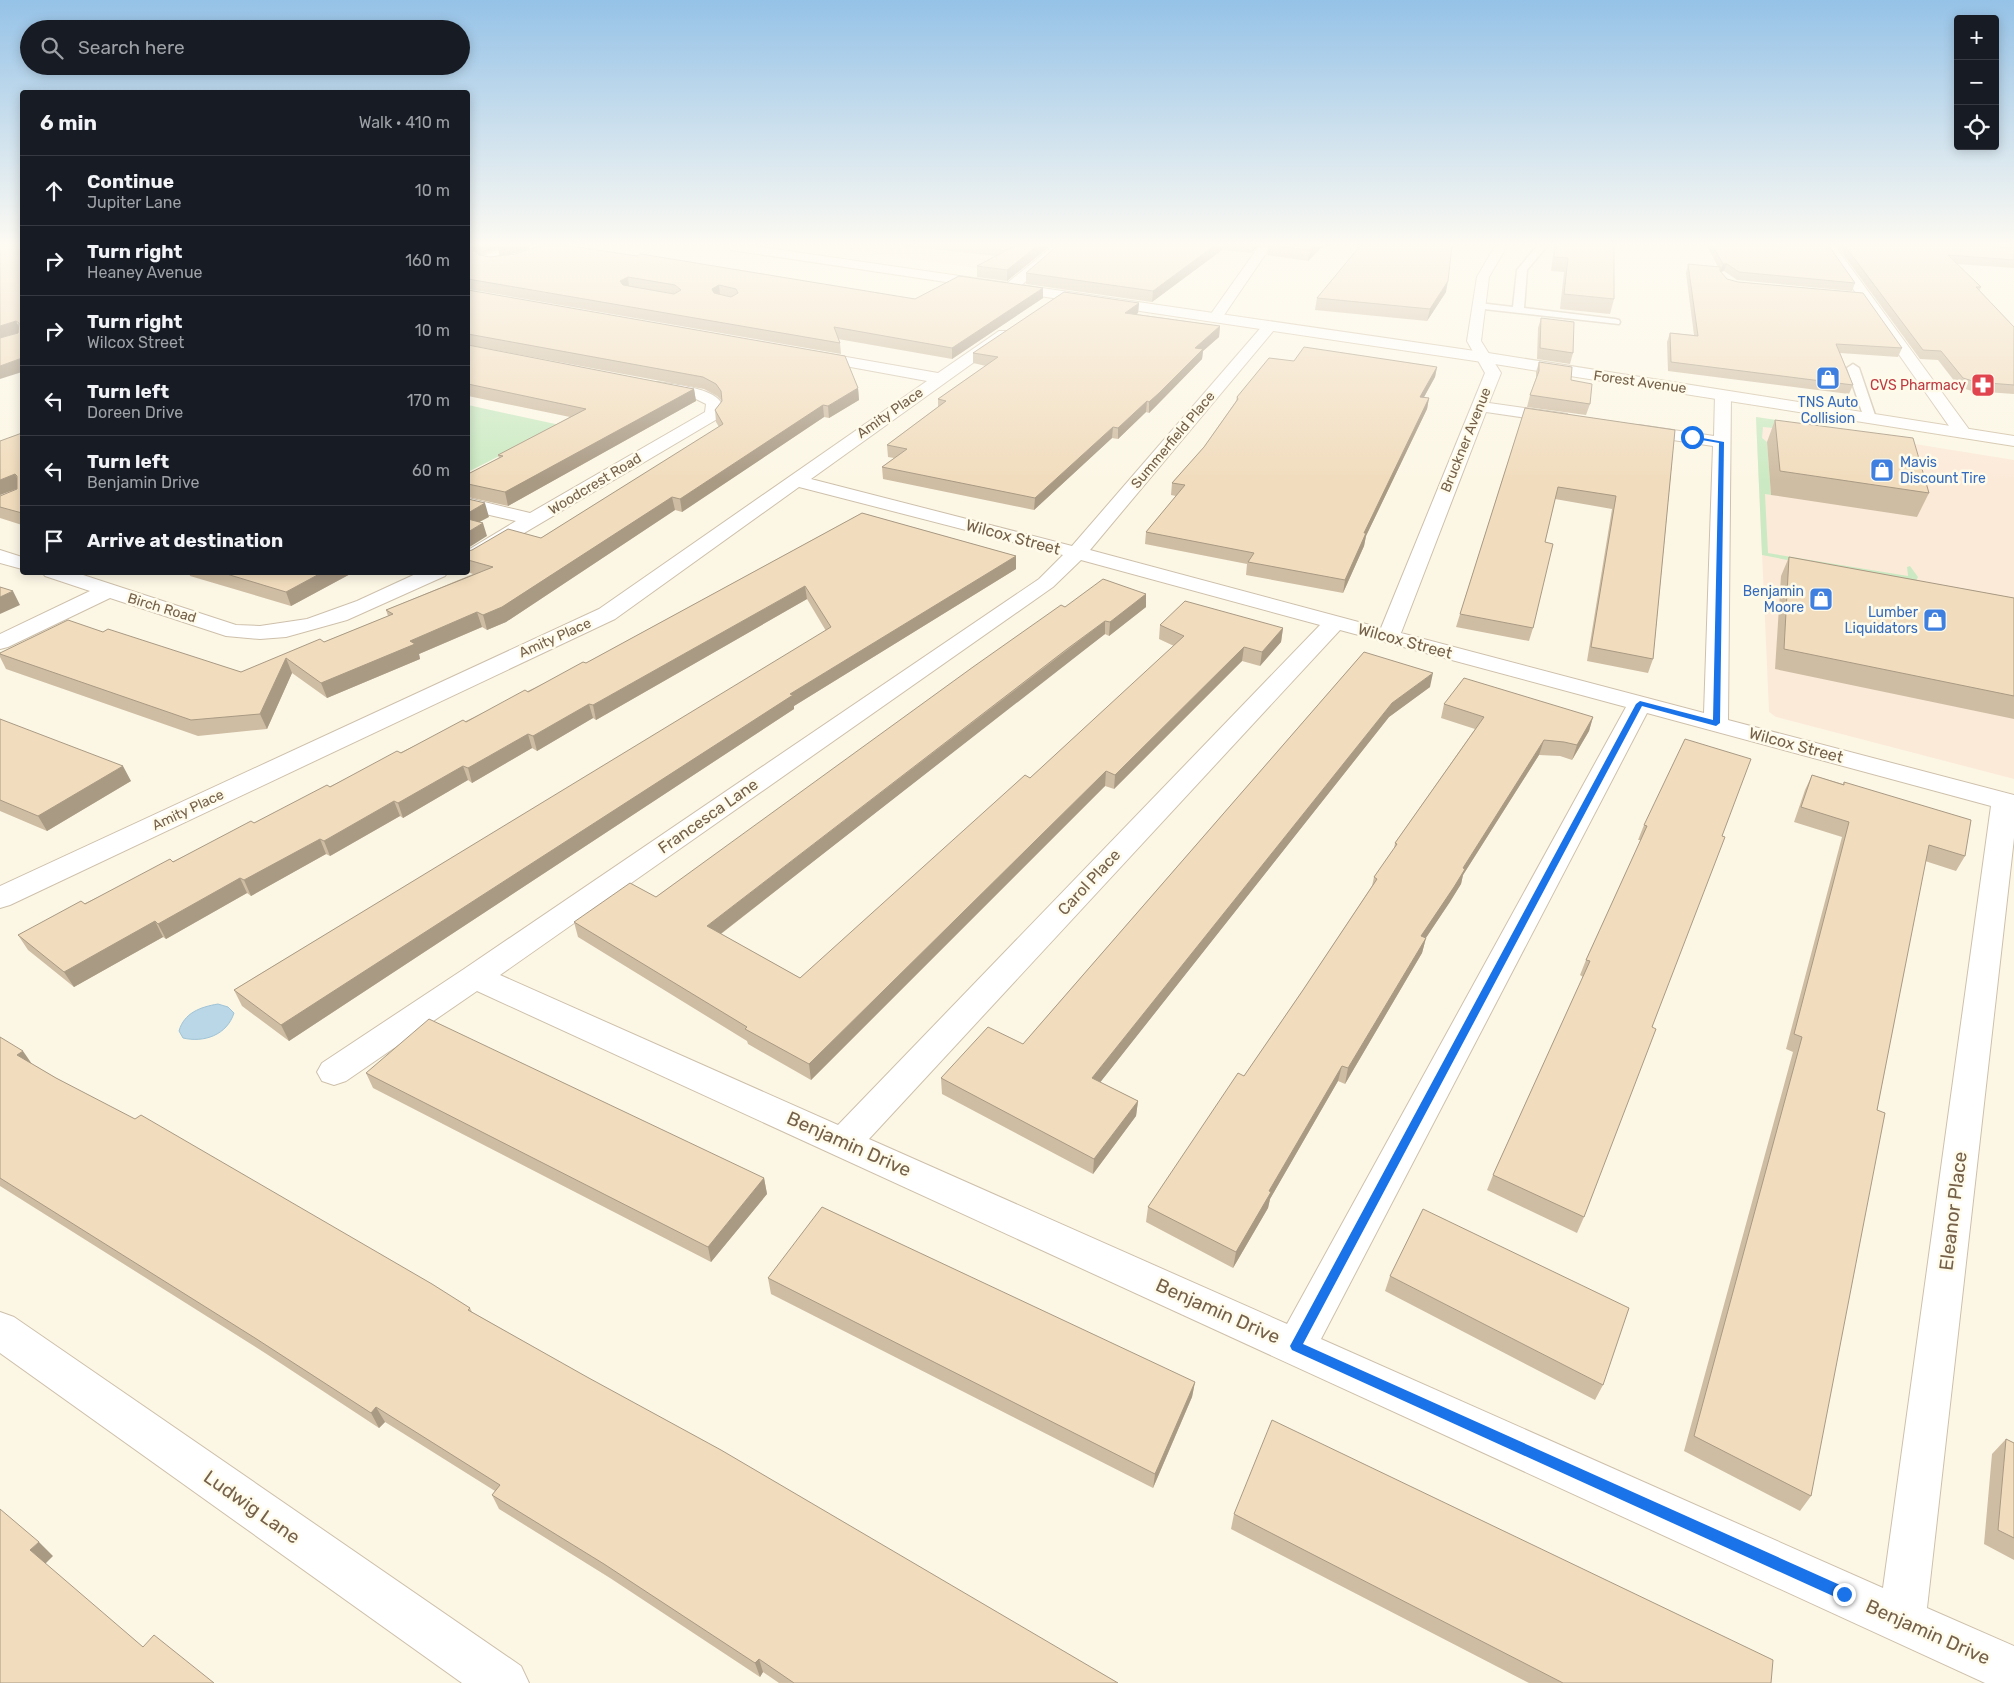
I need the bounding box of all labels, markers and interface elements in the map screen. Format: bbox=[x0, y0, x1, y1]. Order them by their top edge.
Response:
map controls bbox=[1954, 15, 1999, 150]
button: + bbox=[1954, 15, 1999, 60]
search box bbox=[20, 20, 470, 75]
icon: search bbox=[38, 34, 66, 62]
text: Search here bbox=[78, 36, 185, 59]
button: − bbox=[1954, 60, 1999, 105]
button: locate bbox=[1954, 105, 1999, 150]
text: 6 min bbox=[40, 110, 97, 135]
text: Walk · 410 m bbox=[359, 113, 450, 132]
text: Continue bbox=[87, 170, 174, 193]
icon: ahead bbox=[40, 177, 68, 205]
text: 10 m bbox=[415, 181, 450, 200]
text: Jupiter Lane bbox=[87, 193, 181, 212]
text: Turn right bbox=[87, 240, 182, 263]
icon: right bbox=[40, 247, 68, 275]
text: 160 m bbox=[405, 251, 450, 270]
text: Heaney Avenue bbox=[87, 263, 203, 282]
text: Turn right bbox=[87, 310, 182, 333]
icon: right bbox=[40, 317, 68, 345]
text: 10 m bbox=[415, 321, 450, 340]
text: Wilcox Street bbox=[87, 333, 184, 352]
shop icon: TNS Auto Collision bbox=[1815, 365, 1841, 391]
street label: Forest Avenue bbox=[1592, 367, 1688, 397]
pharmacy icon: CVS Pharmacy bbox=[1970, 372, 1996, 398]
place label: CVS Pharmacy bbox=[1870, 377, 1966, 394]
text: Turn left bbox=[87, 380, 169, 403]
street label: Amity Place bbox=[854, 384, 927, 442]
street label: Bruckner Avenue bbox=[1437, 385, 1495, 495]
icon: left bbox=[40, 387, 68, 415]
street label: Summerfield Place bbox=[1127, 388, 1219, 492]
text: 170 m bbox=[407, 391, 450, 410]
place label: TNS Auto Collision bbox=[1798, 394, 1858, 427]
text: Doreen Drive bbox=[87, 403, 183, 422]
route start bbox=[1681, 426, 1704, 449]
text: Turn left bbox=[87, 450, 169, 473]
street label: Woodcrest Road bbox=[545, 450, 645, 518]
place label: Mavis Discount Tire bbox=[1900, 454, 1986, 487]
icon: left bbox=[40, 457, 68, 485]
shop icon: Mavis Discount Tire bbox=[1869, 457, 1895, 483]
text: 60 m bbox=[412, 461, 450, 480]
text: Benjamin Drive bbox=[87, 473, 199, 492]
street label: Wilcox Street bbox=[964, 515, 1062, 559]
icon: arrive bbox=[40, 527, 68, 555]
text: Arrive at destination bbox=[87, 529, 283, 552]
place label: Benjamin Moore bbox=[1743, 583, 1804, 616]
shop icon: Benjamin Moore bbox=[1808, 586, 1834, 612]
street label: Birch Road bbox=[126, 590, 198, 626]
place label: Lumber Liquidators bbox=[1845, 604, 1919, 637]
shop icon: Lumber Liquidators bbox=[1922, 607, 1948, 633]
street label: Amity Place bbox=[516, 614, 594, 661]
street label: Wilcox Street bbox=[1356, 619, 1454, 663]
street label: Wilcox Street bbox=[1747, 723, 1845, 767]
street label: Francesca Lane bbox=[654, 774, 762, 858]
street label: Amity Place bbox=[149, 786, 227, 834]
street label: Carol Place bbox=[1054, 845, 1124, 919]
street label: Benjamin Drive bbox=[783, 1106, 915, 1182]
street label: Eleanor Place bbox=[1934, 1150, 1972, 1272]
street label: Benjamin Drive bbox=[1152, 1273, 1284, 1349]
street label: Ludwig Lane bbox=[199, 1465, 305, 1549]
route end bbox=[1833, 1583, 1856, 1606]
street label: Benjamin Drive bbox=[1862, 1594, 1994, 1670]

